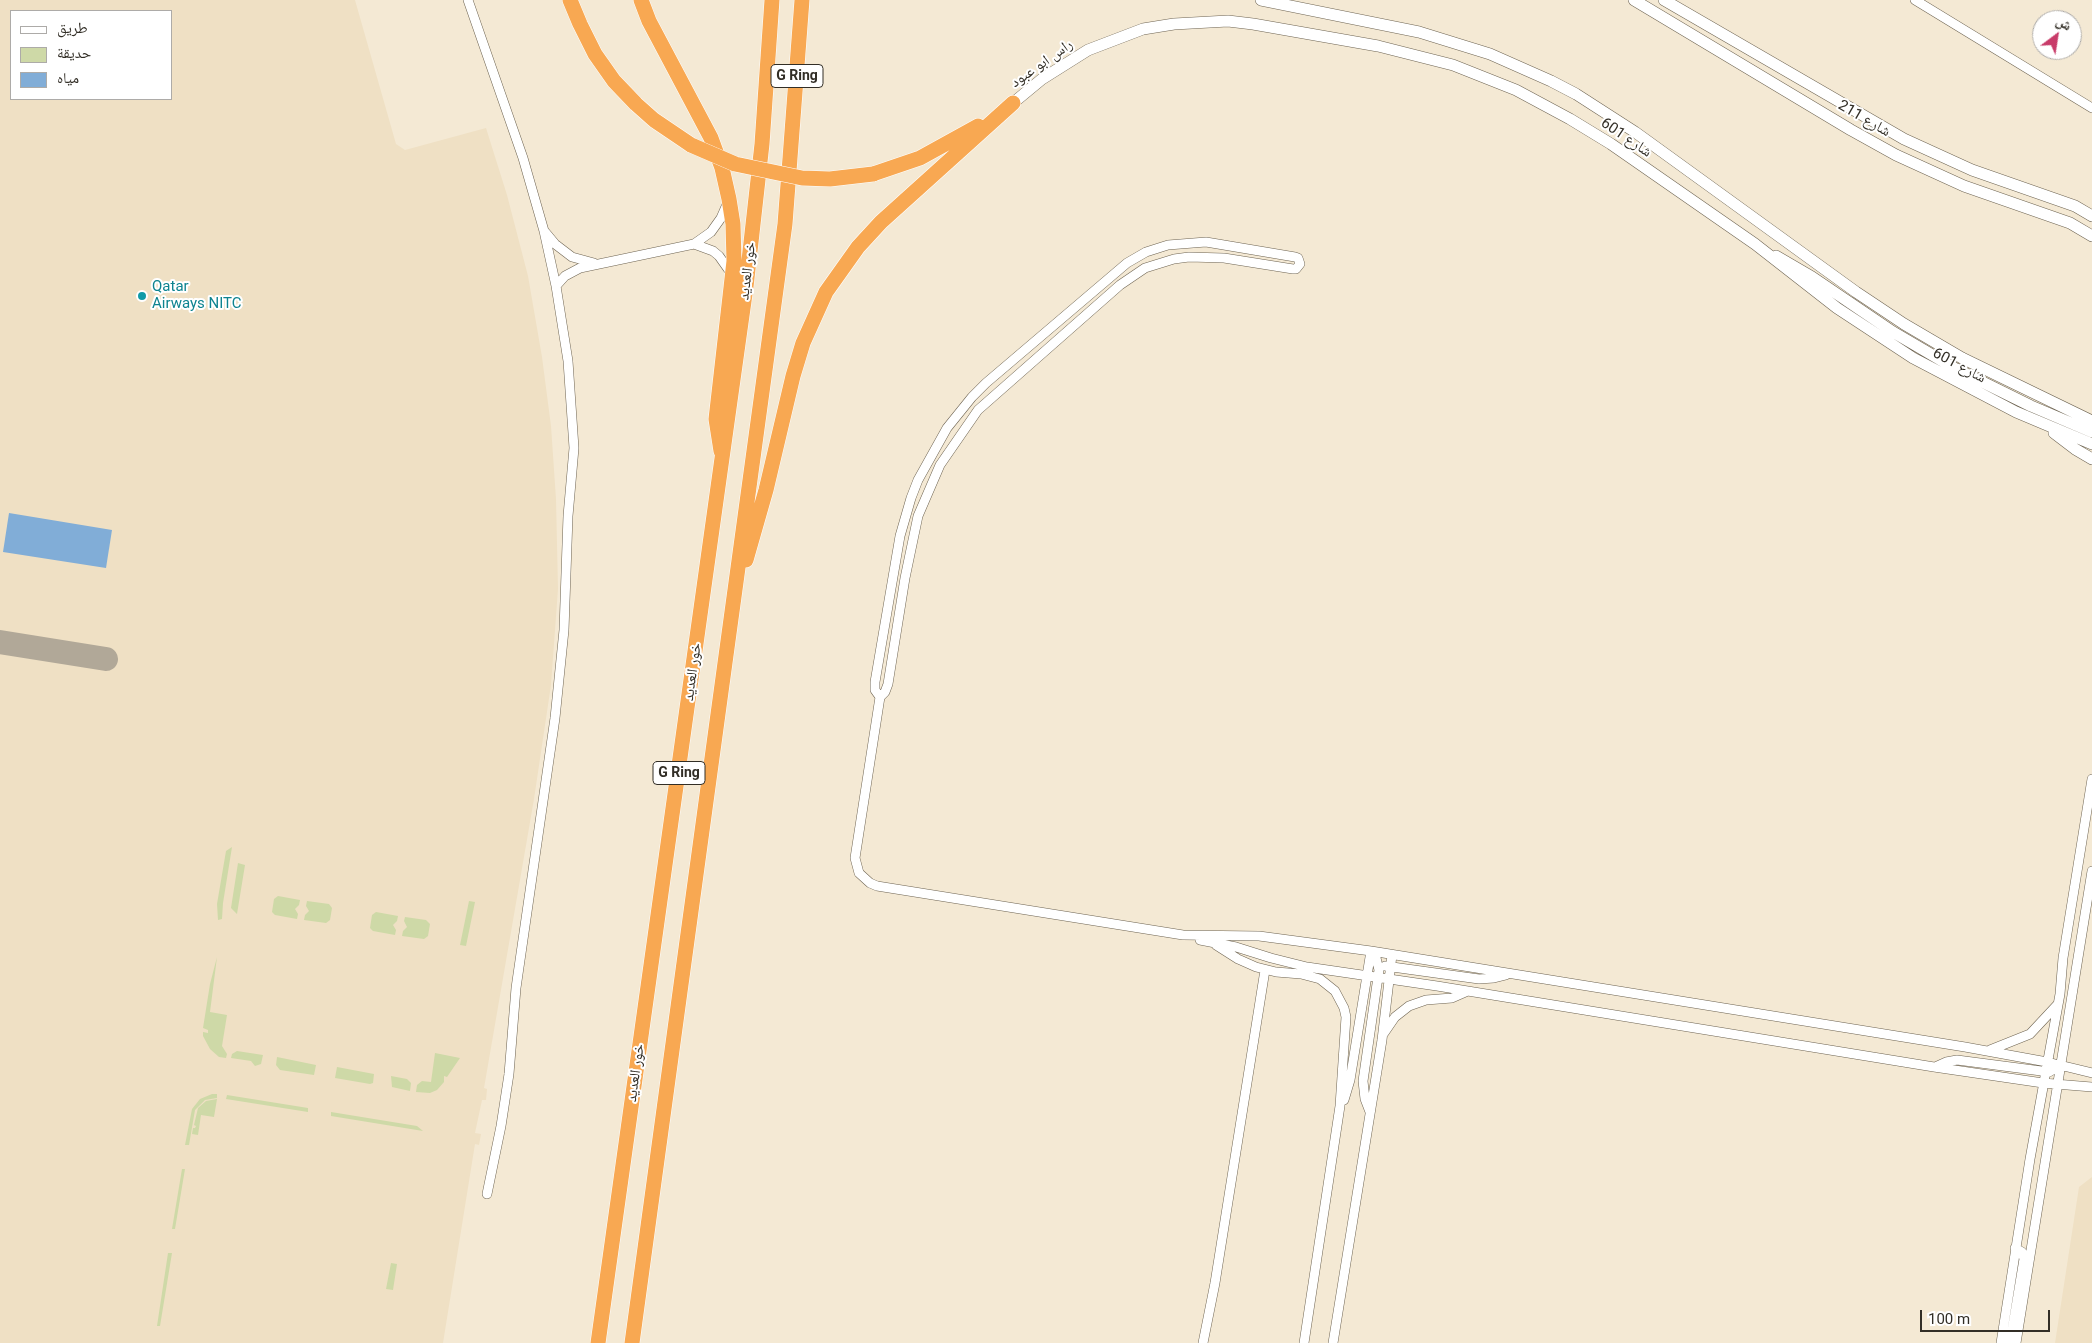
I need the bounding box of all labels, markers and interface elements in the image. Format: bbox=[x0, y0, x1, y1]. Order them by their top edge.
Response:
legend bbox=[10, 10, 172, 100]
north arrow bbox=[2032, 10, 2082, 60]
text: ش bbox=[2054, 12, 2075, 34]
text: طريق bbox=[57, 19, 88, 37]
street label: راس ابو عبود bbox=[1007, 36, 1077, 92]
text: حديقة bbox=[57, 44, 91, 62]
road number: G Ring bbox=[771, 64, 823, 88]
text: مياه bbox=[57, 69, 79, 87]
street label: شارع 211 bbox=[1835, 97, 1893, 141]
street label: شارع 601 bbox=[1597, 114, 1655, 162]
street label: خور العديد bbox=[736, 241, 760, 301]
place label: Qatar Airways NITC bbox=[152, 278, 242, 313]
marker: Qatar Airways NITC bbox=[136, 290, 148, 302]
street label: شارع 601 bbox=[1929, 345, 1989, 387]
street label: خور العديد bbox=[680, 642, 706, 702]
road number: G Ring bbox=[653, 761, 705, 784]
street label: خور العديد bbox=[623, 1043, 649, 1103]
scale bar bbox=[1922, 1300, 2052, 1332]
text: 100 m bbox=[1928, 1310, 1970, 1328]

